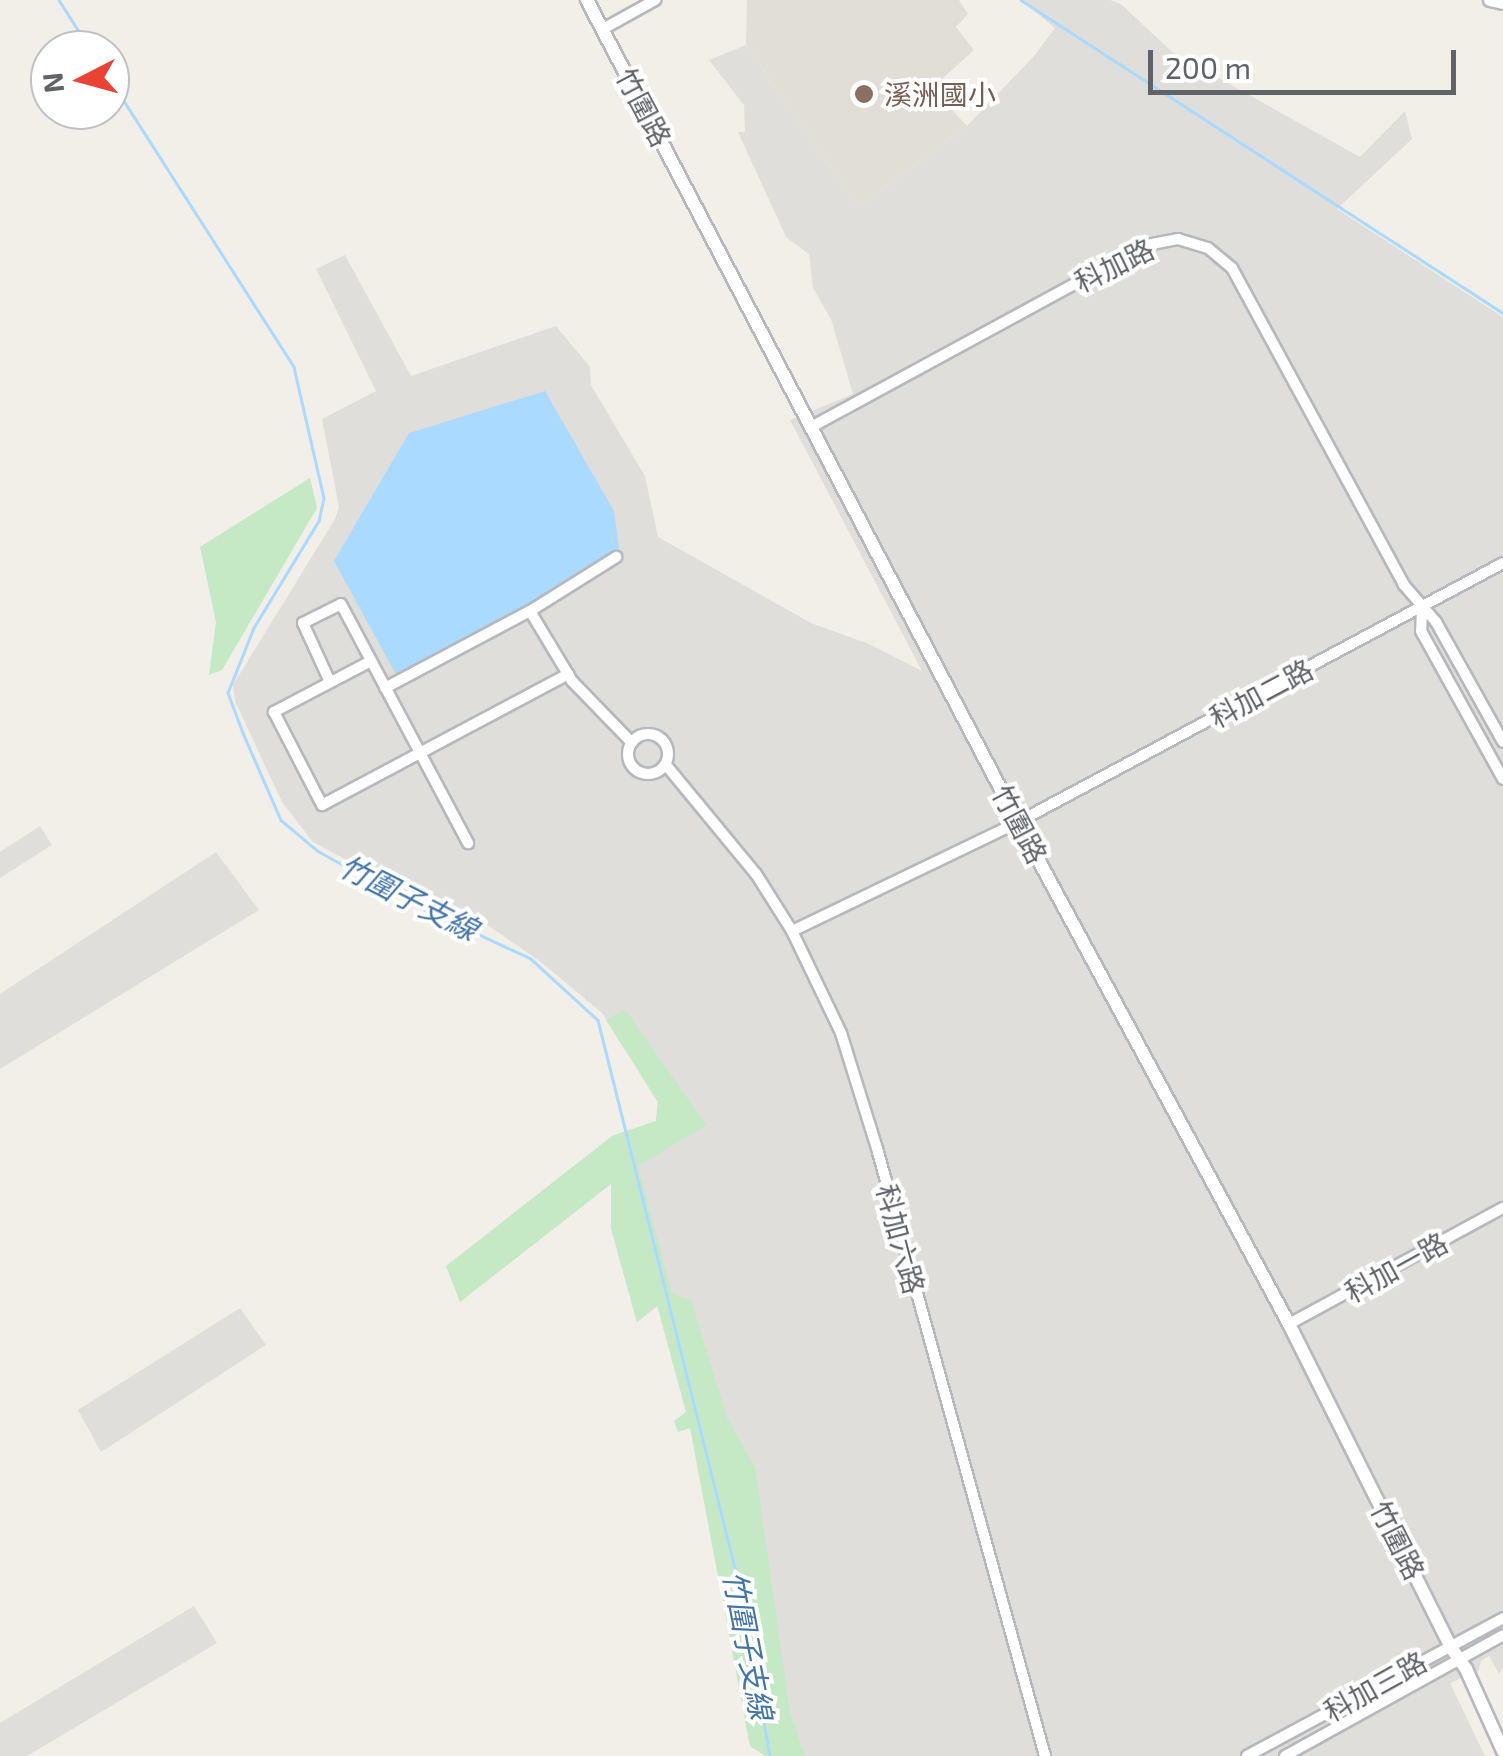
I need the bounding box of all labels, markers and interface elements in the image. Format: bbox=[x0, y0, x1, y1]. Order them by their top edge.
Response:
north arrow bbox=[30, 30, 130, 130]
scale bar bbox=[1153, 30, 1460, 92]
text: 200 m bbox=[1165, 49, 1251, 85]
street label: 竹圍路 bbox=[609, 62, 679, 152]
text: N bbox=[34, 71, 70, 95]
place label: 溪洲國小 bbox=[884, 77, 996, 111]
marker: 溪洲國小 bbox=[853, 83, 875, 105]
street label: 科加路 bbox=[1069, 231, 1159, 299]
street label: 科加二路 bbox=[1204, 652, 1318, 734]
street label: 竹圍路 bbox=[985, 779, 1055, 869]
water label: 竹圍子支線 bbox=[334, 847, 484, 947]
street label: 科加六路 bbox=[870, 1181, 932, 1297]
street label: 科加一路 bbox=[1339, 1225, 1453, 1309]
street label: 竹圍路 bbox=[1364, 1495, 1432, 1585]
water label: 竹圍子支線 bbox=[717, 1568, 781, 1722]
street label: 科加三路 bbox=[1318, 1644, 1432, 1728]

